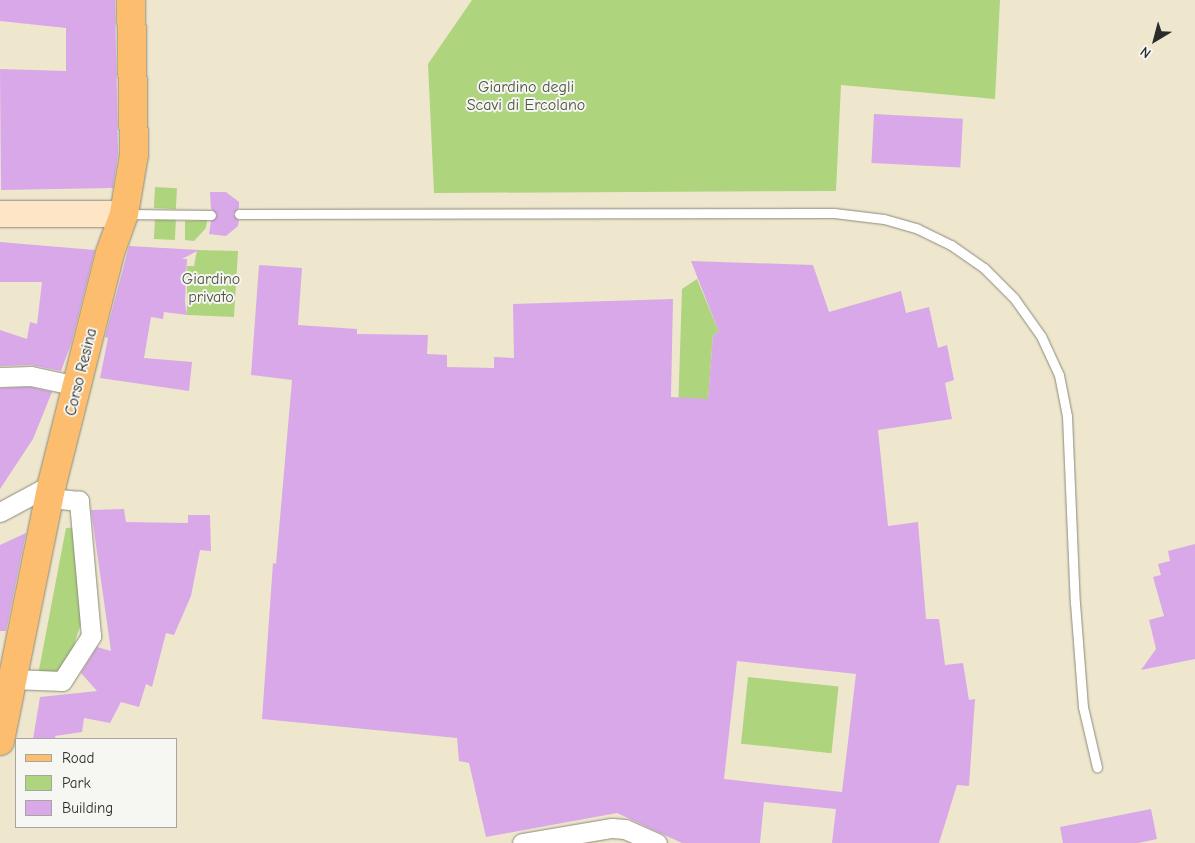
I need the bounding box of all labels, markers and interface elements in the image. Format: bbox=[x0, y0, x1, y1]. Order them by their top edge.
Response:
north arrow bbox=[1130, 15, 1180, 65]
text: N bbox=[1137, 43, 1154, 62]
park label: Giardino degli Scavi di Ercolano bbox=[467, 77, 585, 115]
park label: Giardino privato bbox=[182, 269, 240, 307]
street label: Corso Resina bbox=[61, 326, 101, 418]
legend bbox=[15, 738, 178, 828]
text: Road bbox=[62, 749, 94, 767]
text: Park bbox=[62, 774, 91, 792]
text: Building bbox=[62, 799, 113, 817]

